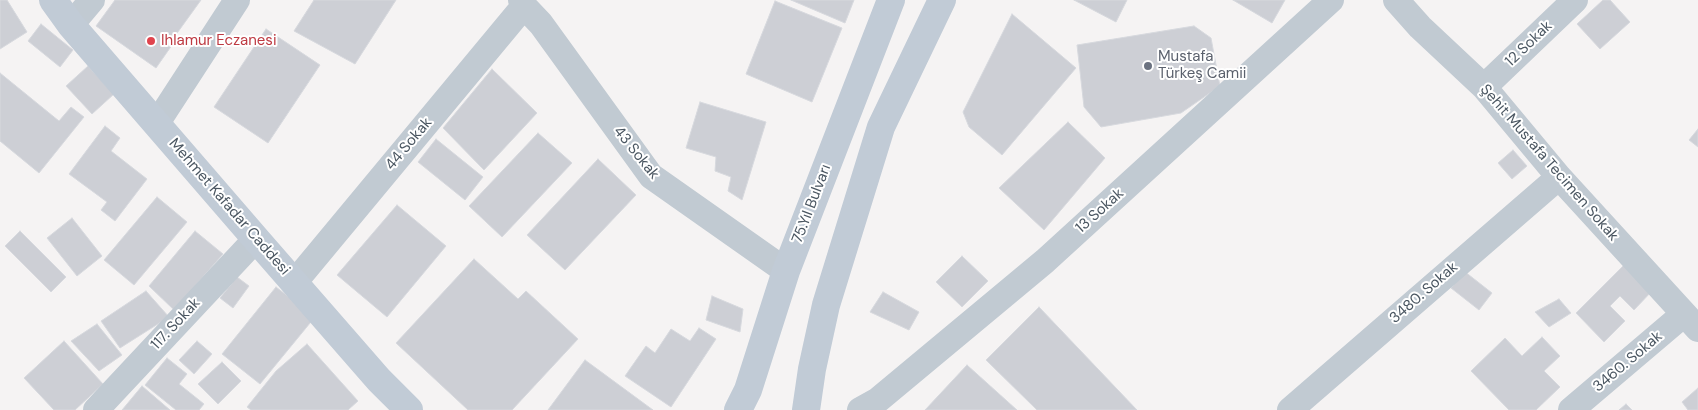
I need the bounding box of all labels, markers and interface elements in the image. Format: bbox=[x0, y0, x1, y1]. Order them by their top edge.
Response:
street label: 12 Sokak bbox=[1502, 17, 1556, 71]
place label: Ihlamur Eczanesi bbox=[161, 32, 276, 50]
marker: Ihlamur Eczanesi bbox=[145, 35, 157, 47]
place label: Mustafa Türkeş Camii bbox=[1158, 48, 1246, 83]
marker: Mustafa Türkeş Camii bbox=[1142, 60, 1154, 72]
street label: Şehit Mustafa Tecimen Sokak bbox=[1476, 81, 1622, 245]
street label: 44 Sokak bbox=[382, 114, 436, 174]
street label: 43 Sokak bbox=[609, 123, 663, 183]
street label: Mehmet Kafadar Caddesi bbox=[165, 135, 293, 279]
street label: 75.Yıl Bulvarı bbox=[789, 162, 835, 246]
street label: 13 Sokak bbox=[1072, 185, 1128, 237]
street label: 3480. Sokak bbox=[1386, 258, 1462, 328]
street label: 117. Sokak bbox=[148, 294, 204, 354]
street label: 3460. Sokak bbox=[1590, 328, 1666, 396]

